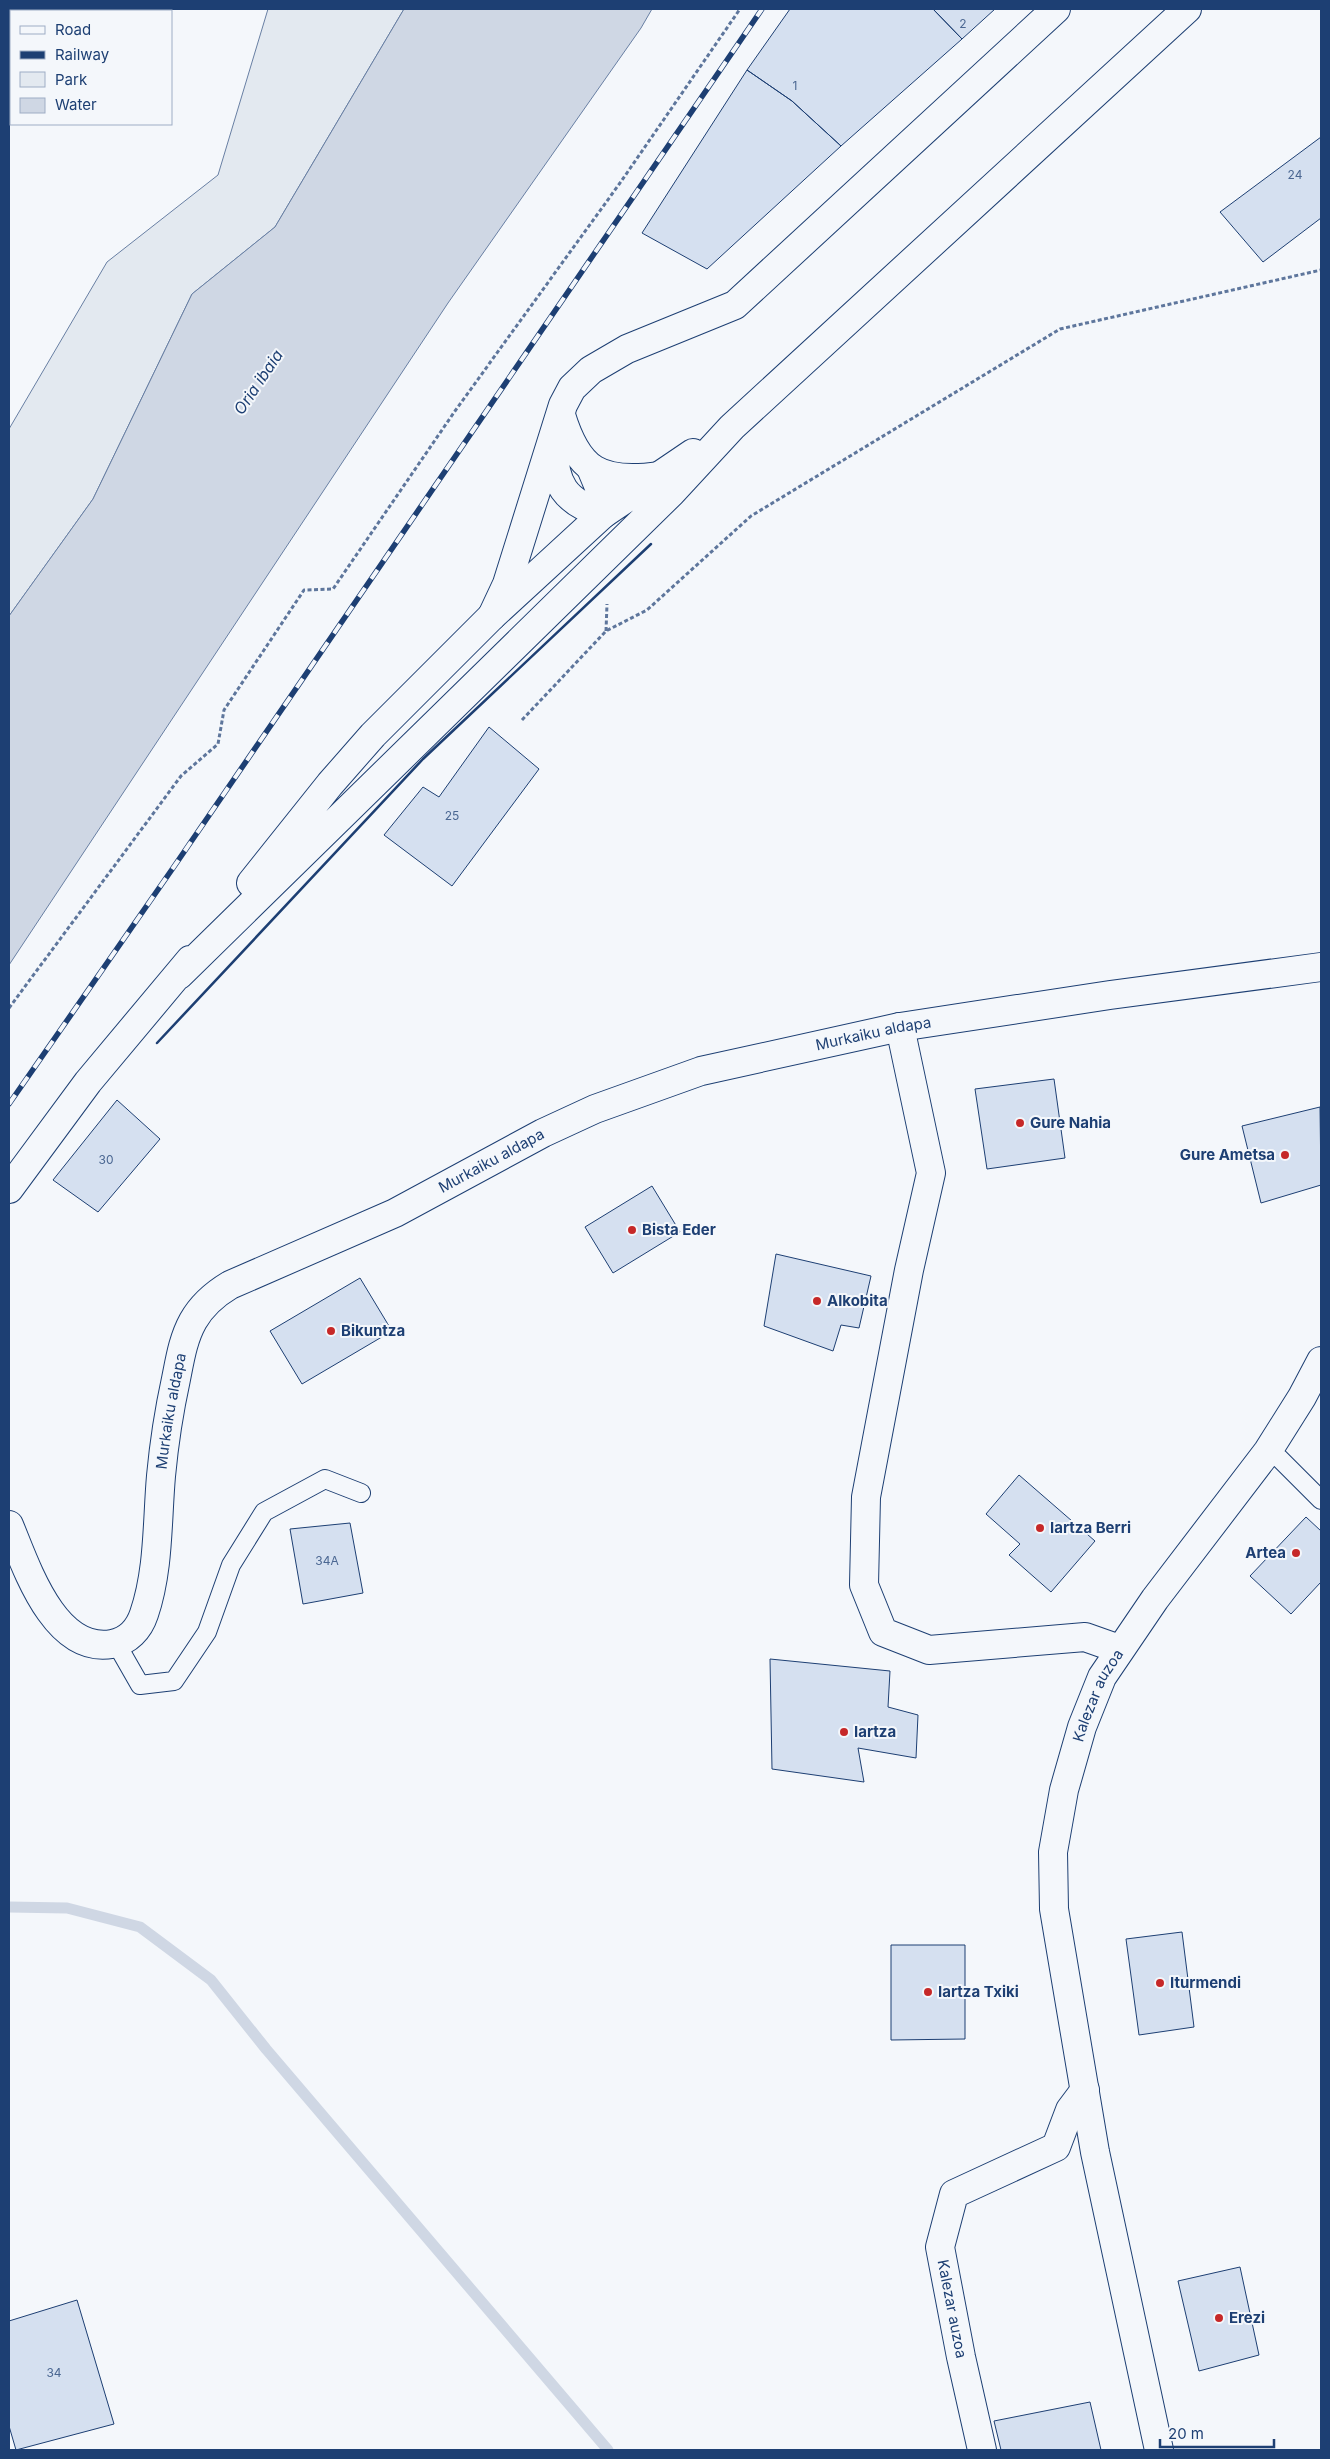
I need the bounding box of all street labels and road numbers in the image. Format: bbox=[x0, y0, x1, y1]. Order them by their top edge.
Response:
street label: Murkaiku aldapa bbox=[814, 1012, 932, 1054]
street label: Murkaiku aldapa bbox=[435, 1124, 547, 1197]
street label: Murkaiku aldapa bbox=[152, 1351, 190, 1470]
street label: Kalezar auzoa bbox=[1068, 1645, 1127, 1744]
street label: Kalezar auzoa bbox=[934, 2258, 971, 2360]

